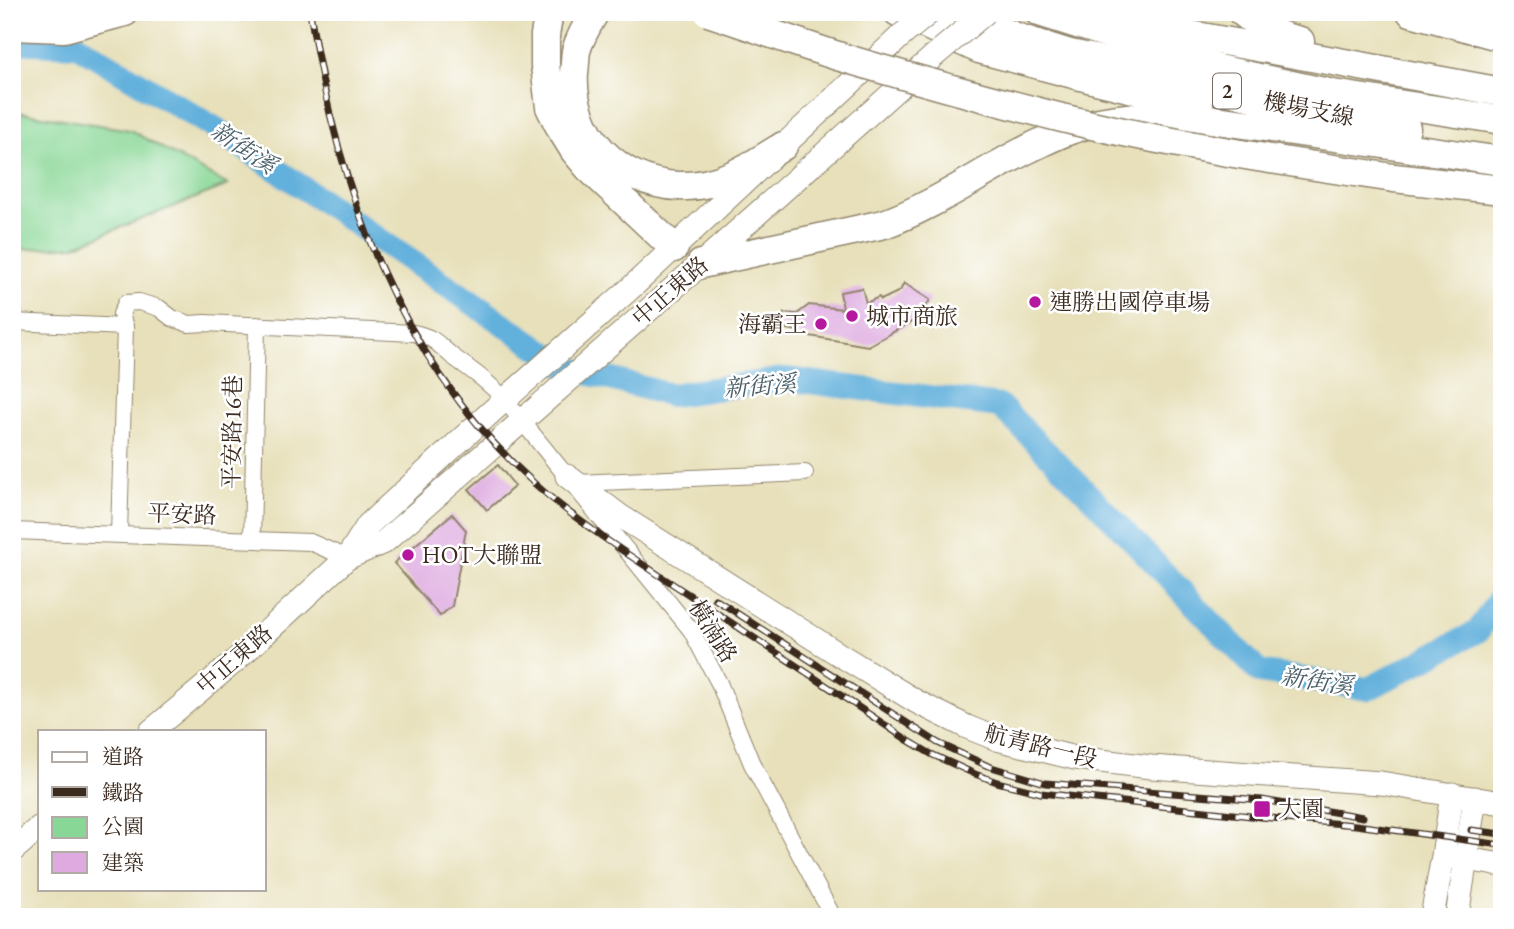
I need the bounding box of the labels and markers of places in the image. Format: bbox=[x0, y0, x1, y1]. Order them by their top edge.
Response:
place label: 連勝出國停車場 bbox=[1049, 287, 1210, 317]
marker: 連勝出國停車場 bbox=[1027, 294, 1043, 310]
place label: 城市商旅 bbox=[866, 301, 958, 331]
marker: 城市商旅 bbox=[844, 308, 860, 324]
place label: 海霸王 bbox=[738, 309, 807, 339]
marker: 海霸王 bbox=[813, 316, 829, 332]
place label: HOT大聯盟 bbox=[422, 540, 542, 570]
marker: HOT大聯盟 bbox=[400, 547, 416, 563]
place label: 大園 bbox=[1278, 794, 1324, 824]
marker: 大園 bbox=[1252, 799, 1272, 819]

